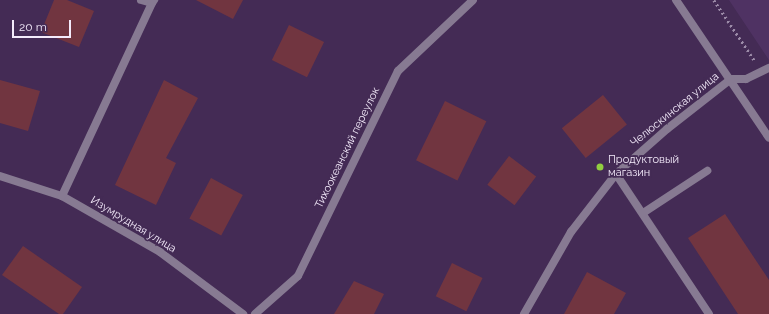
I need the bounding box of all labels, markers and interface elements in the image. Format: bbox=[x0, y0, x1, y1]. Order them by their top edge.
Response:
scale bar bbox=[14, 12, 73, 38]
text: 20 m bbox=[19, 20, 47, 34]
street label: Челюскинская улица bbox=[628, 70, 722, 150]
street label: Тихоокеанский переулок bbox=[313, 85, 383, 211]
place label: Продуктовый магазин bbox=[608, 154, 679, 180]
marker: Продуктовый магазин bbox=[595, 162, 605, 172]
street label: Изумрудная улица bbox=[88, 194, 178, 256]

